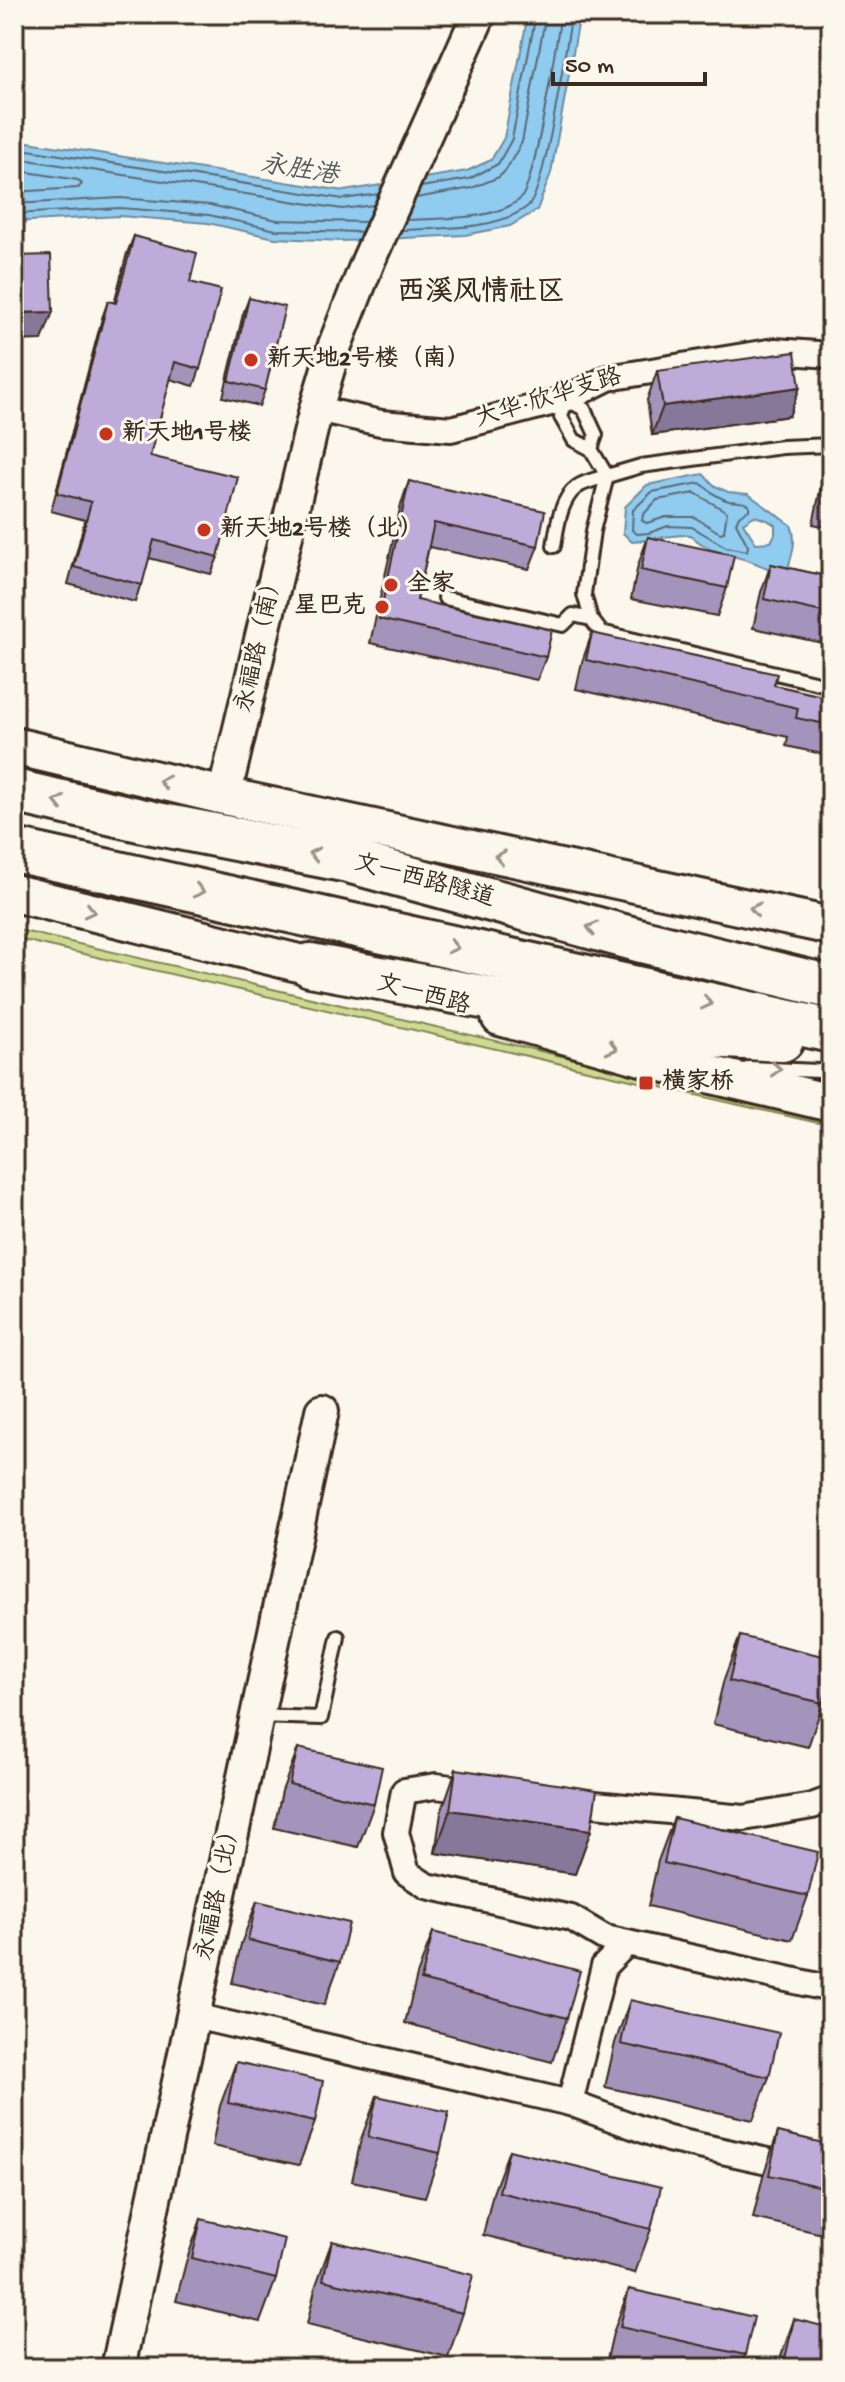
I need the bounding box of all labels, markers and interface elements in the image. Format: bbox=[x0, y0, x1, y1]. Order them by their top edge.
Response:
scale bar bbox=[553, 36, 705, 86]
text: 50 m bbox=[565, 53, 614, 82]
water label: 永胜港 bbox=[258, 150, 343, 194]
district label: 西溪风情社区 bbox=[397, 275, 565, 310]
place label: 新天地2号楼（南） bbox=[267, 345, 471, 375]
marker: 新天地2号楼（南） bbox=[242, 351, 260, 369]
street label: 大华·欣华支路 bbox=[472, 361, 626, 435]
place label: 新天地1号楼 bbox=[122, 419, 252, 449]
marker: 新天地1号楼 bbox=[97, 425, 115, 443]
place label: 新天地2号楼（北） bbox=[220, 515, 424, 545]
marker: 新天地2号楼（北） bbox=[195, 521, 213, 539]
street label: 永福路（南） bbox=[229, 568, 291, 715]
place label: 全家 bbox=[407, 570, 455, 600]
marker: 全家 bbox=[382, 576, 400, 594]
place label: 星巴克 bbox=[294, 592, 366, 622]
marker: 星巴克 bbox=[373, 598, 391, 616]
one-way arrow bbox=[158, 774, 172, 791]
one-way arrow bbox=[53, 794, 67, 811]
one-way arrow bbox=[307, 847, 320, 864]
street label: 文一西路隧道 bbox=[351, 847, 498, 915]
one-way arrow bbox=[494, 849, 508, 866]
one-way arrow bbox=[192, 882, 206, 899]
one-way arrow bbox=[748, 901, 762, 918]
one-way arrow bbox=[83, 902, 96, 919]
one-way arrow bbox=[586, 920, 600, 937]
one-way arrow bbox=[446, 938, 460, 955]
street label: 文一西路 bbox=[373, 968, 474, 1022]
one-way arrow bbox=[700, 994, 713, 1011]
one-way arrow bbox=[605, 1039, 619, 1056]
one-way arrow bbox=[770, 1061, 783, 1078]
place label: 横家桥 bbox=[662, 1068, 734, 1098]
marker: 横家桥 bbox=[637, 1074, 655, 1092]
street label: 永福路（北） bbox=[189, 1816, 249, 1963]

